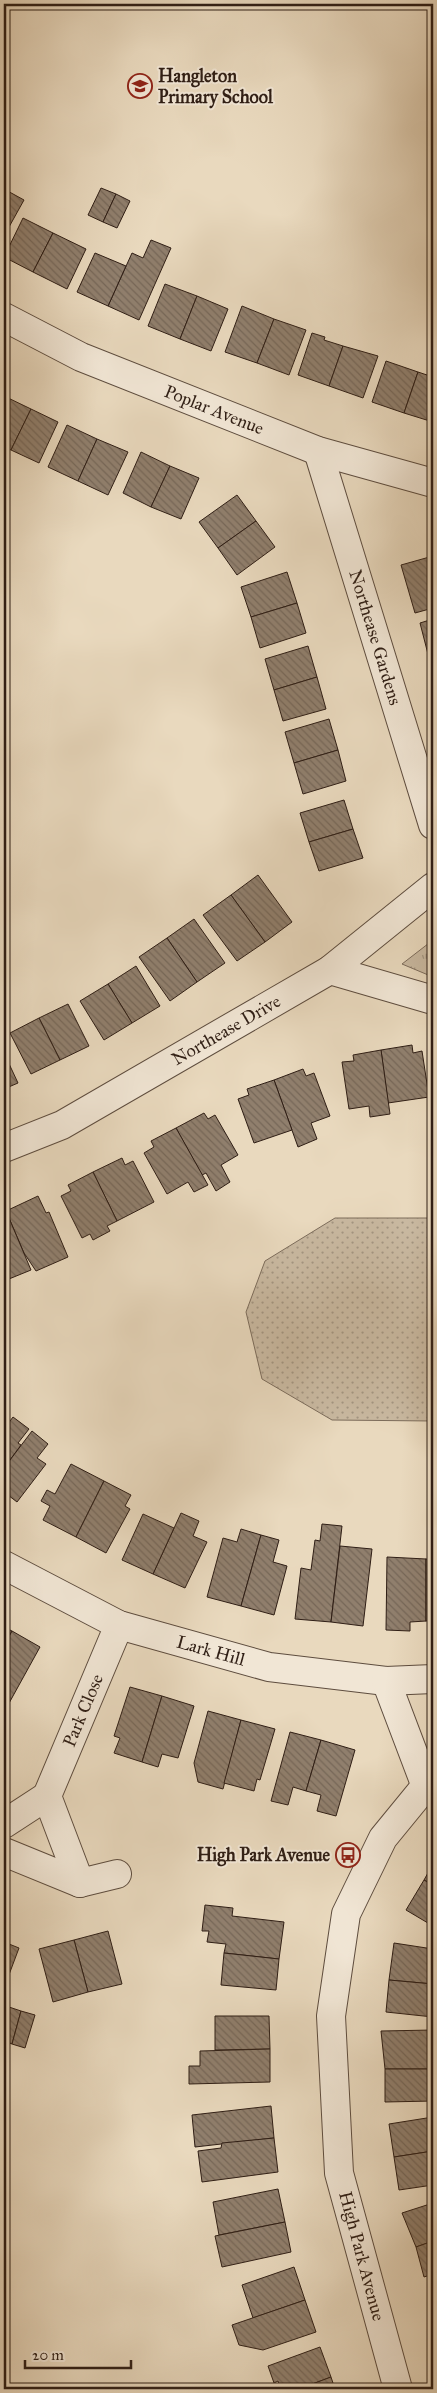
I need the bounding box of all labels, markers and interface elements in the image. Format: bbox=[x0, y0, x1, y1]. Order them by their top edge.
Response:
place label: Hangleton Primary School bbox=[158, 65, 274, 109]
school or university icon: Hangleton Primary School bbox=[127, 73, 153, 99]
street label: Poplar Avenue bbox=[161, 380, 267, 439]
street label: Northease Gardens bbox=[344, 567, 406, 708]
street label: Northease Drive bbox=[168, 990, 284, 1070]
street label: Lark Hill bbox=[174, 1631, 248, 1671]
street label: Park Close bbox=[58, 1671, 108, 1750]
bus stop icon: High Park Avenue bbox=[335, 1842, 361, 1868]
place label: High Park Avenue bbox=[197, 1844, 330, 1867]
street label: High Park Avenue bbox=[333, 2189, 390, 2323]
scale bar bbox=[25, 2338, 131, 2370]
text: 20 m bbox=[32, 2346, 64, 2364]

